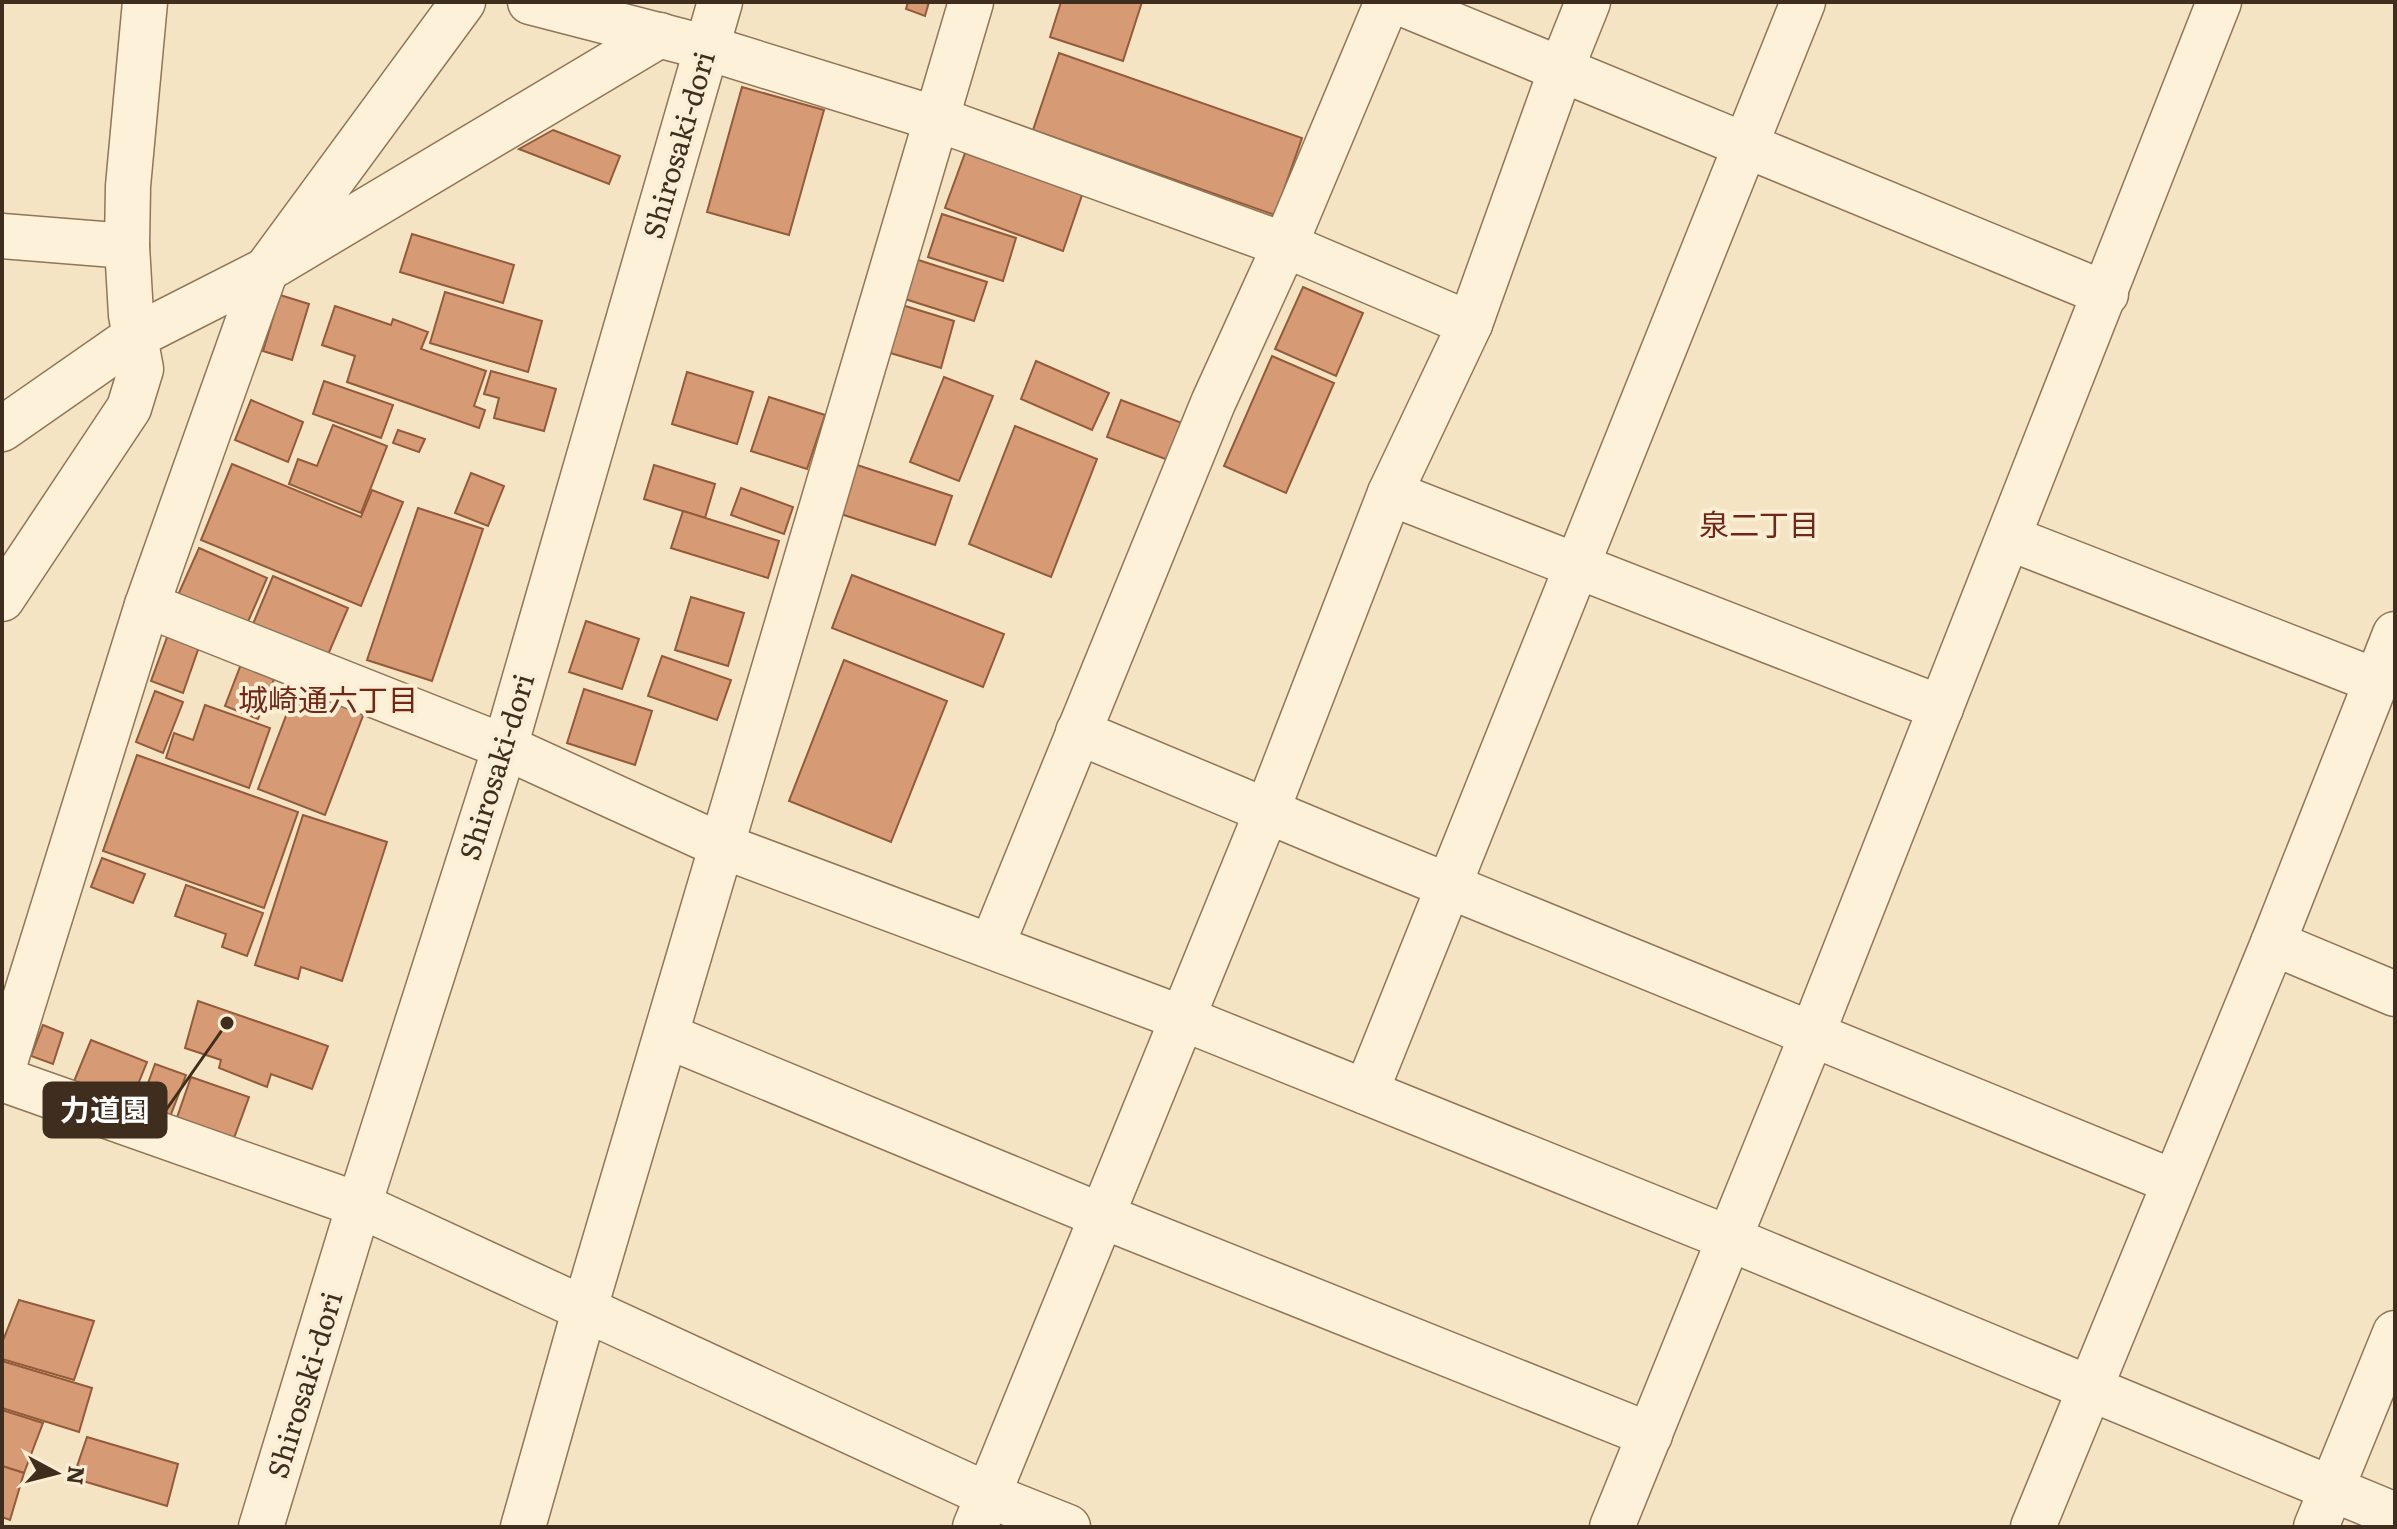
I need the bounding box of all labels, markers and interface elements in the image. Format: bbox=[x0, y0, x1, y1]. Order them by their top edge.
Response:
street label: Shirosaki-dori bbox=[630, 46, 724, 243]
district label: 泉二丁目 bbox=[1699, 501, 1819, 545]
street label: Shirosaki-dori bbox=[447, 668, 543, 865]
district label: 城崎通六丁目 bbox=[238, 676, 418, 720]
callout: 力道園 bbox=[44, 1083, 166, 1137]
text: 力道園 bbox=[60, 1086, 150, 1130]
street label: Shirosaki-dori bbox=[255, 1286, 351, 1483]
north arrow bbox=[16, 1433, 96, 1513]
text: N bbox=[60, 1464, 95, 1487]

